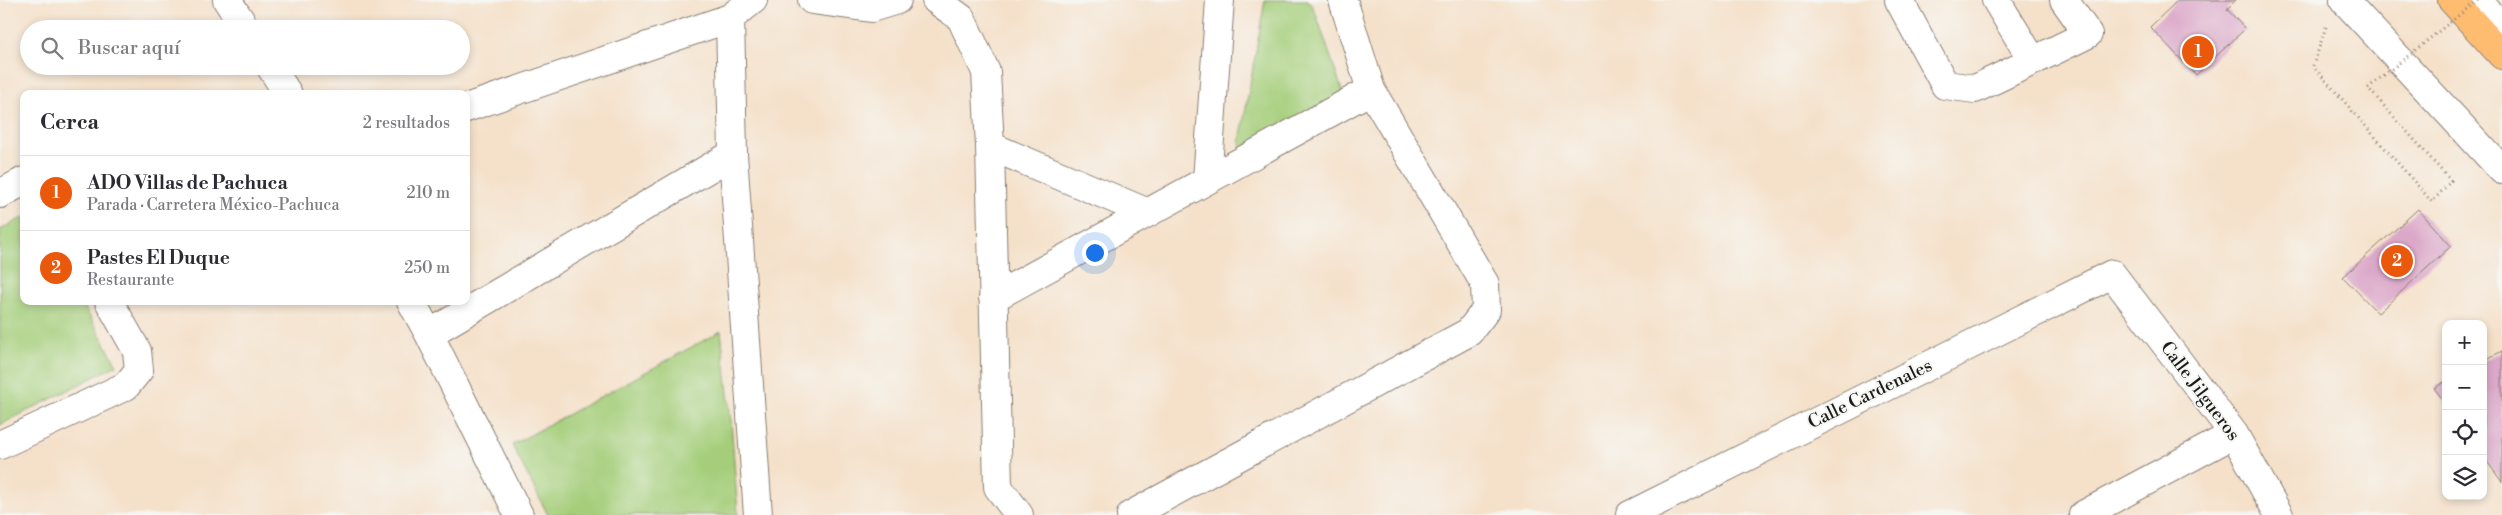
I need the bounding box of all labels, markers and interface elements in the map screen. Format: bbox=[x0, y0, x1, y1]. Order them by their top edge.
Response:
search box bbox=[20, 20, 470, 75]
pin: 1 bbox=[2182, 33, 2214, 71]
icon: search bbox=[38, 34, 66, 62]
text: Buscar aquí bbox=[78, 36, 180, 60]
text: Cerca bbox=[40, 110, 99, 136]
text: 2 resultados bbox=[363, 113, 450, 133]
text: ADO Villas de Pachuca bbox=[87, 171, 288, 195]
text: 1 bbox=[52, 183, 60, 203]
text: 210 m bbox=[406, 183, 450, 203]
text: Parada · Carretera México-Pachuca bbox=[87, 195, 340, 215]
your location bbox=[1082, 240, 1108, 266]
pin: 2 bbox=[2381, 242, 2413, 280]
text: Pastes El Duque bbox=[87, 246, 230, 270]
text: 2 bbox=[51, 258, 61, 278]
text: 250 m bbox=[404, 258, 450, 278]
text: Restaurante bbox=[87, 270, 174, 290]
map controls bbox=[2442, 320, 2487, 500]
button: + bbox=[2442, 320, 2487, 365]
street label: Calle Jilgueros bbox=[2155, 337, 2245, 445]
street label: Calle Cardenales bbox=[1804, 354, 1936, 434]
button: − bbox=[2442, 365, 2487, 410]
button: locate bbox=[2442, 410, 2487, 455]
button: layers bbox=[2442, 455, 2487, 500]

